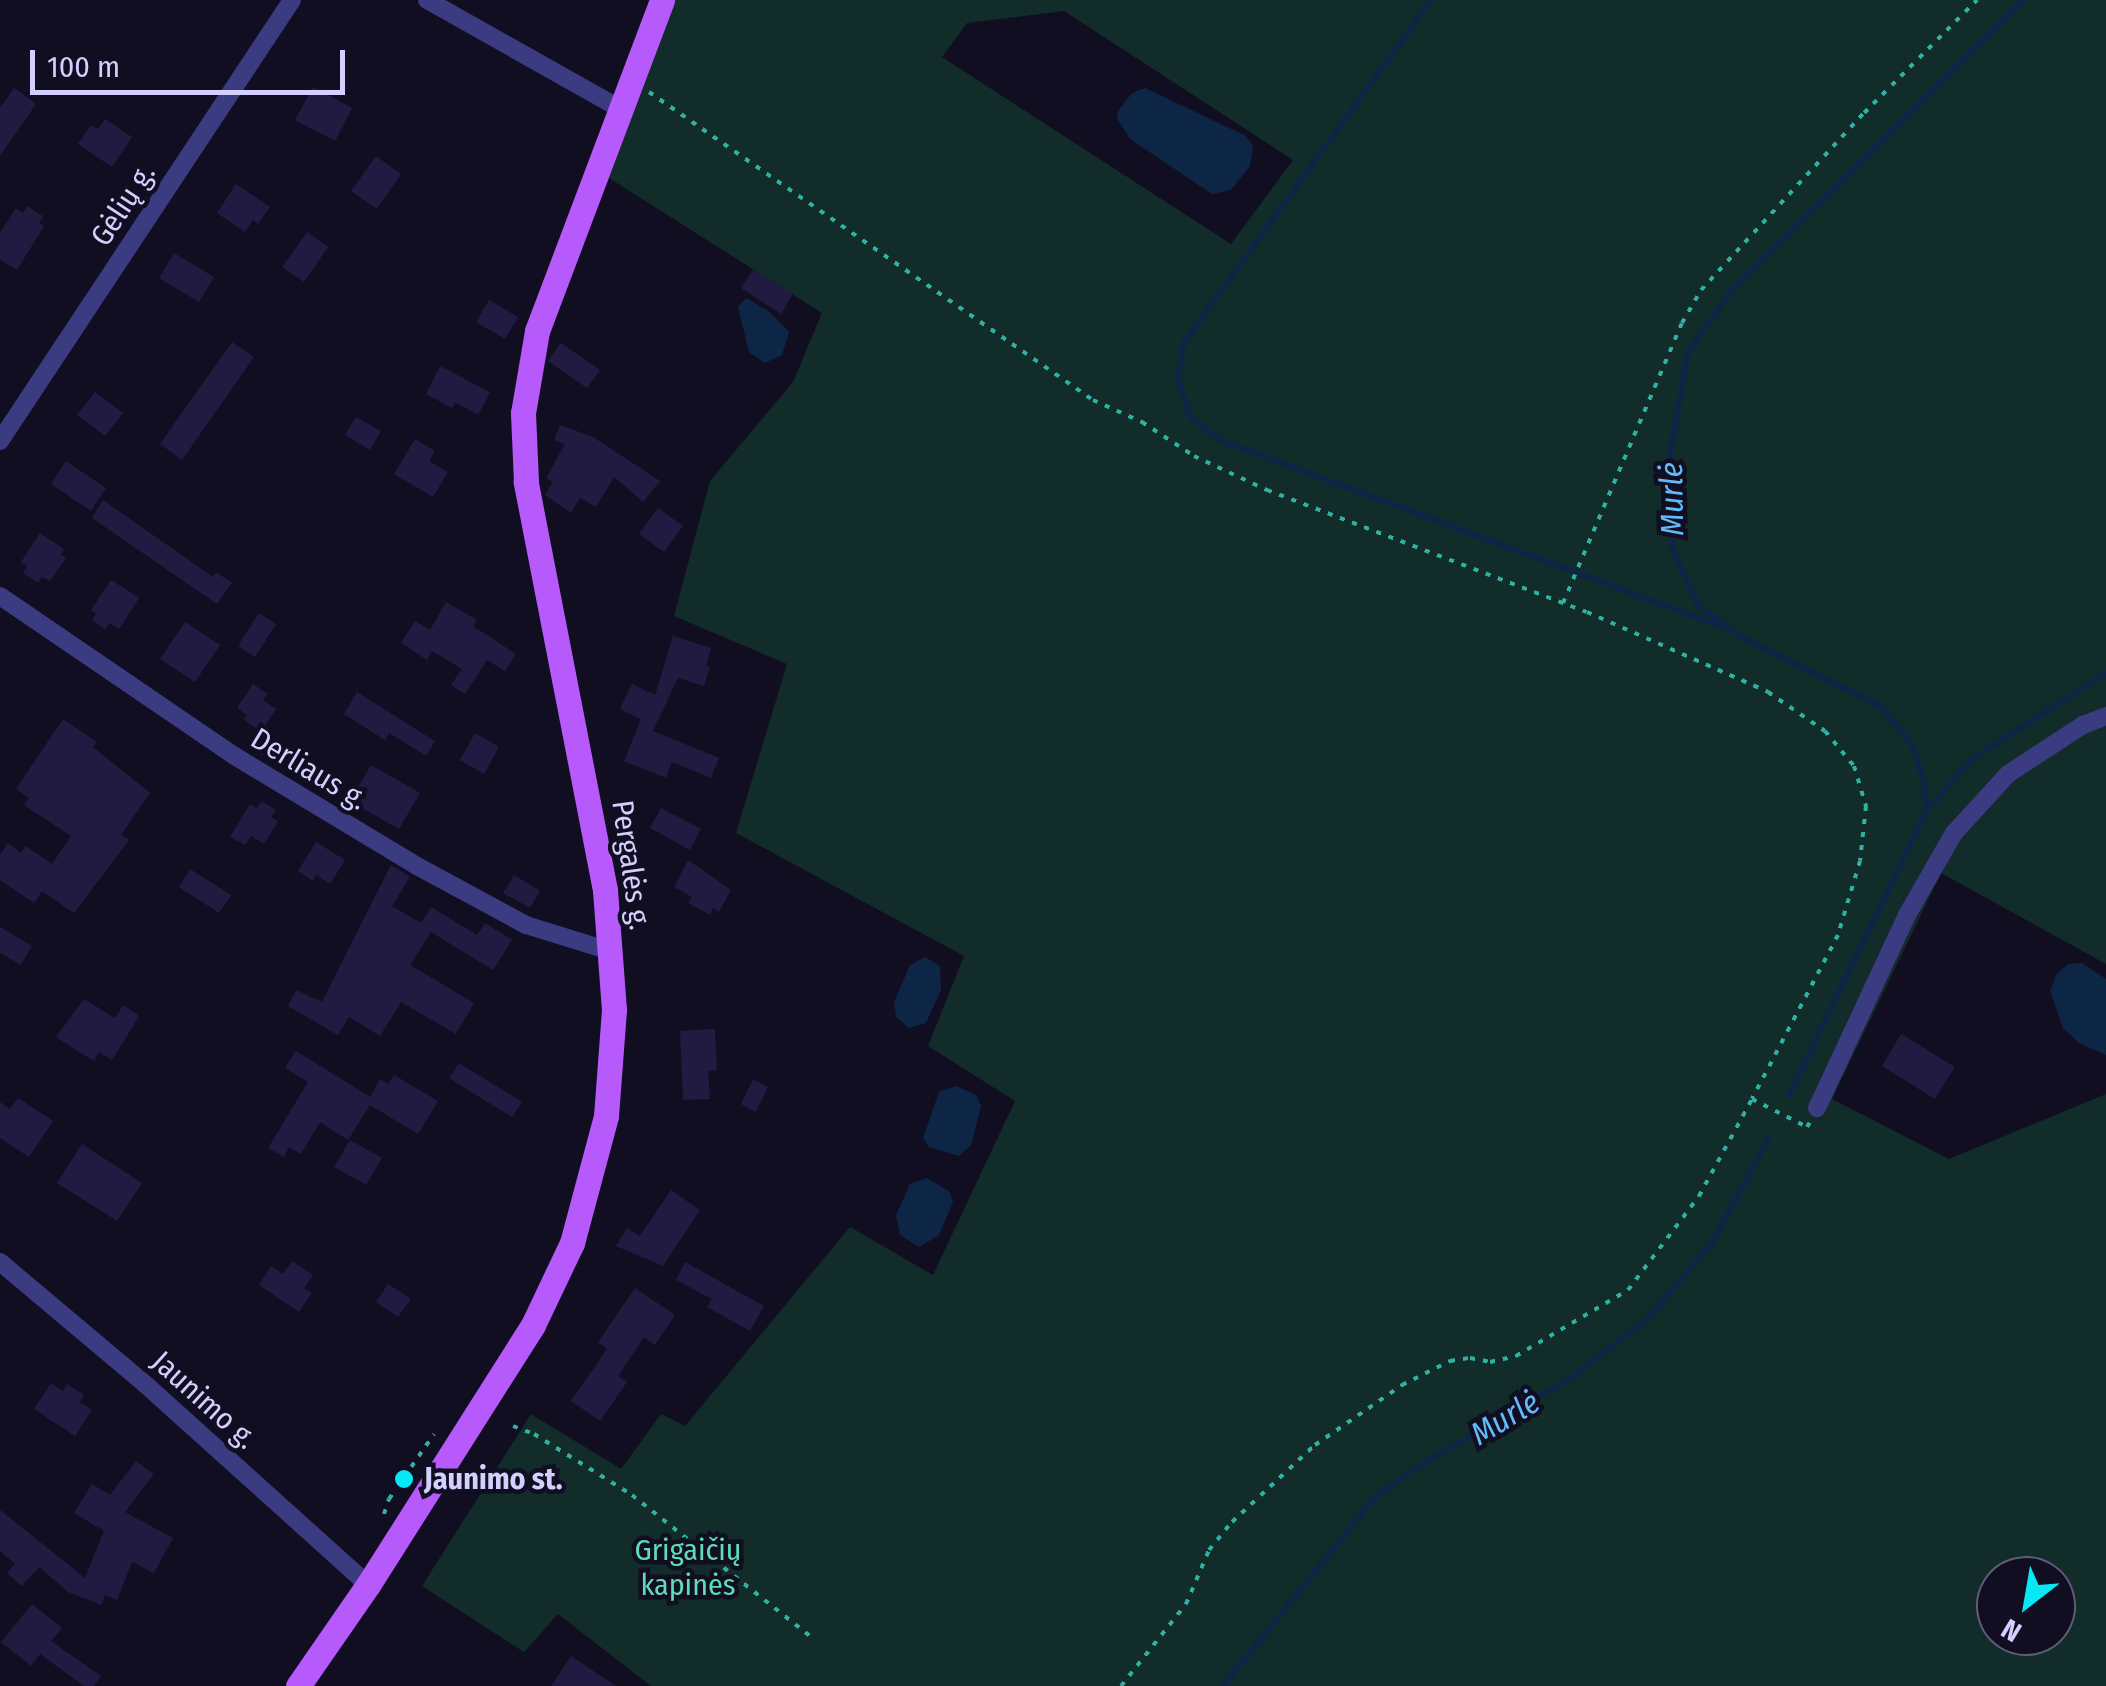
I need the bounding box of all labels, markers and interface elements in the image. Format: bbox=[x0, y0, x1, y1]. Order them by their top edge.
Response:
scale bar bbox=[35, 30, 350, 92]
text: 100 m bbox=[47, 49, 120, 85]
street label: Gėlių g. bbox=[83, 157, 163, 253]
water label: Murlė bbox=[1652, 462, 1692, 536]
street label: Derliaus g. bbox=[244, 720, 374, 818]
street label: Pergalės g. bbox=[604, 798, 658, 932]
street label: Jaunimo g. bbox=[144, 1344, 264, 1456]
water label: Murlė bbox=[1464, 1383, 1546, 1453]
place label: Jaunimo st. bbox=[424, 1461, 563, 1497]
marker: Jaunimo st. bbox=[393, 1468, 415, 1490]
park label: Grigaičių kapinės bbox=[634, 1532, 742, 1602]
north arrow bbox=[1976, 1556, 2076, 1656]
text: N bbox=[1996, 1612, 2027, 1649]

